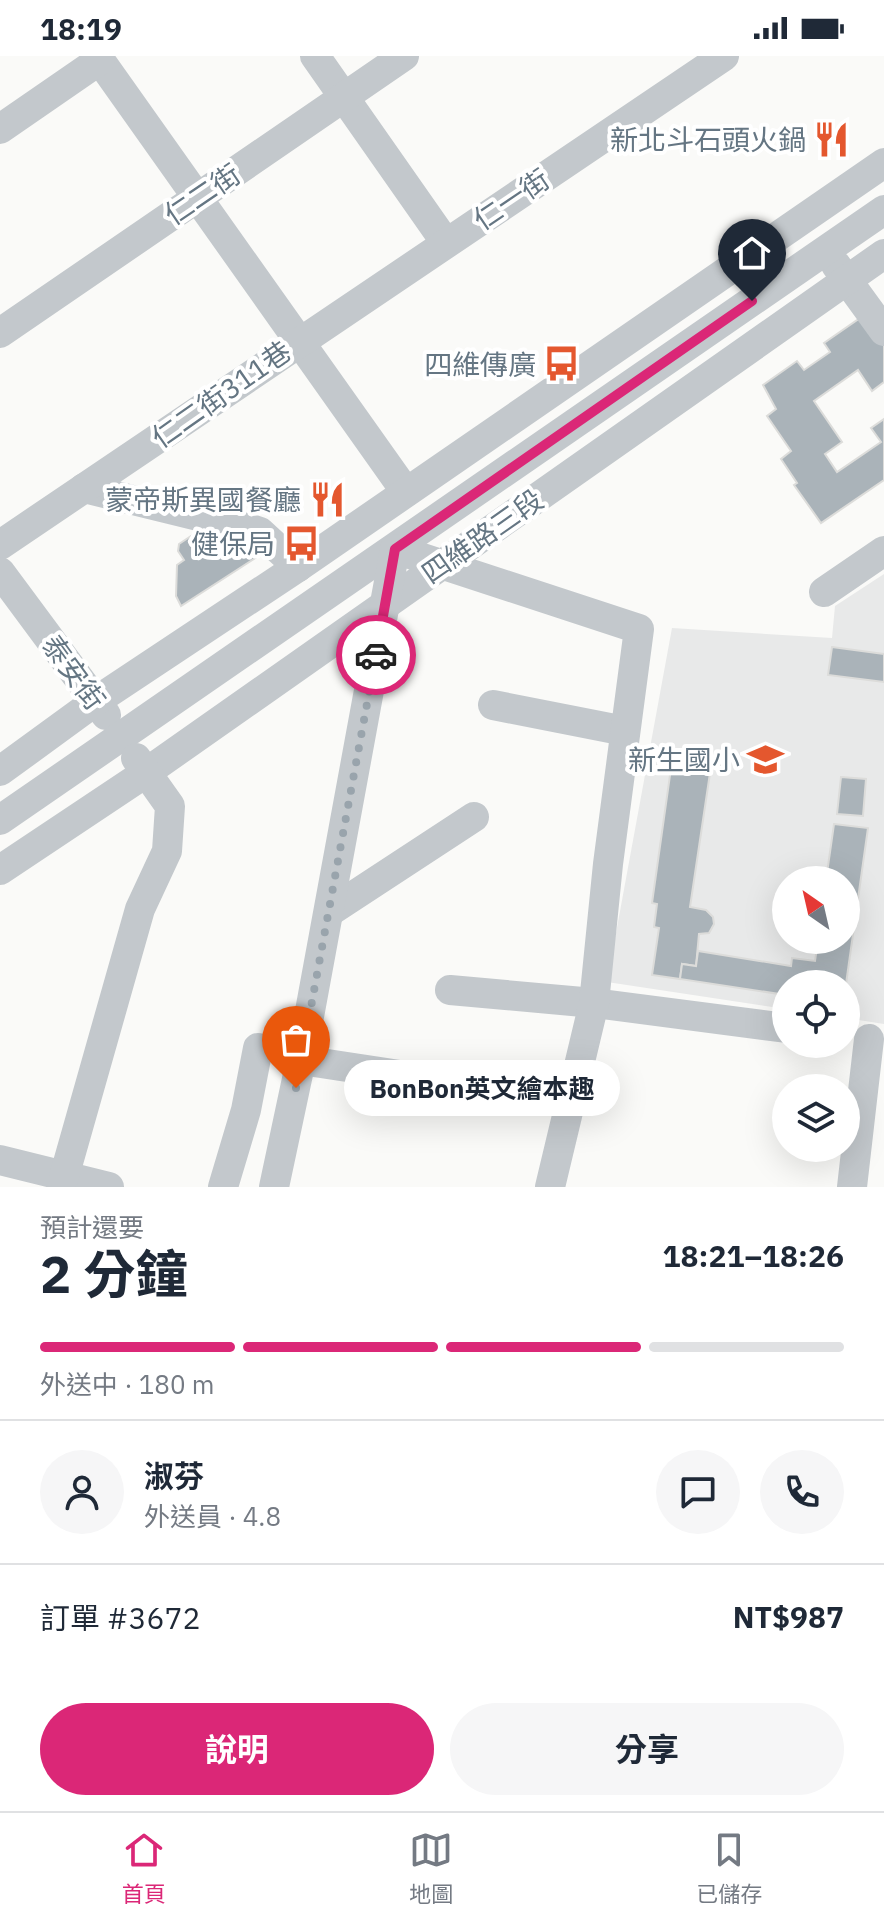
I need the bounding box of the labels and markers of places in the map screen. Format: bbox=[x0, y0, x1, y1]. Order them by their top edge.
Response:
restaurant icon: 新北斗石頭火鍋 bbox=[813, 120, 851, 158]
place label: 新北斗石頭火鍋 bbox=[610, 121, 806, 158]
pin bbox=[718, 219, 786, 301]
bus stop icon: 四維傳廣 bbox=[543, 345, 581, 383]
place label: 四維傳廣 bbox=[424, 346, 536, 383]
restaurant icon: 蒙帝斯異國餐廳 bbox=[308, 480, 346, 518]
place label: 蒙帝斯異國餐廳 bbox=[105, 481, 301, 518]
bus stop icon: 健保局 bbox=[282, 524, 320, 562]
place label: 健保局 bbox=[191, 525, 275, 562]
school or university icon: 新生國小 bbox=[747, 740, 785, 778]
place label: 新生國小 bbox=[628, 741, 740, 778]
pin bbox=[262, 1006, 330, 1088]
callout: BonBon英文繪本趣 bbox=[344, 1060, 620, 1116]

